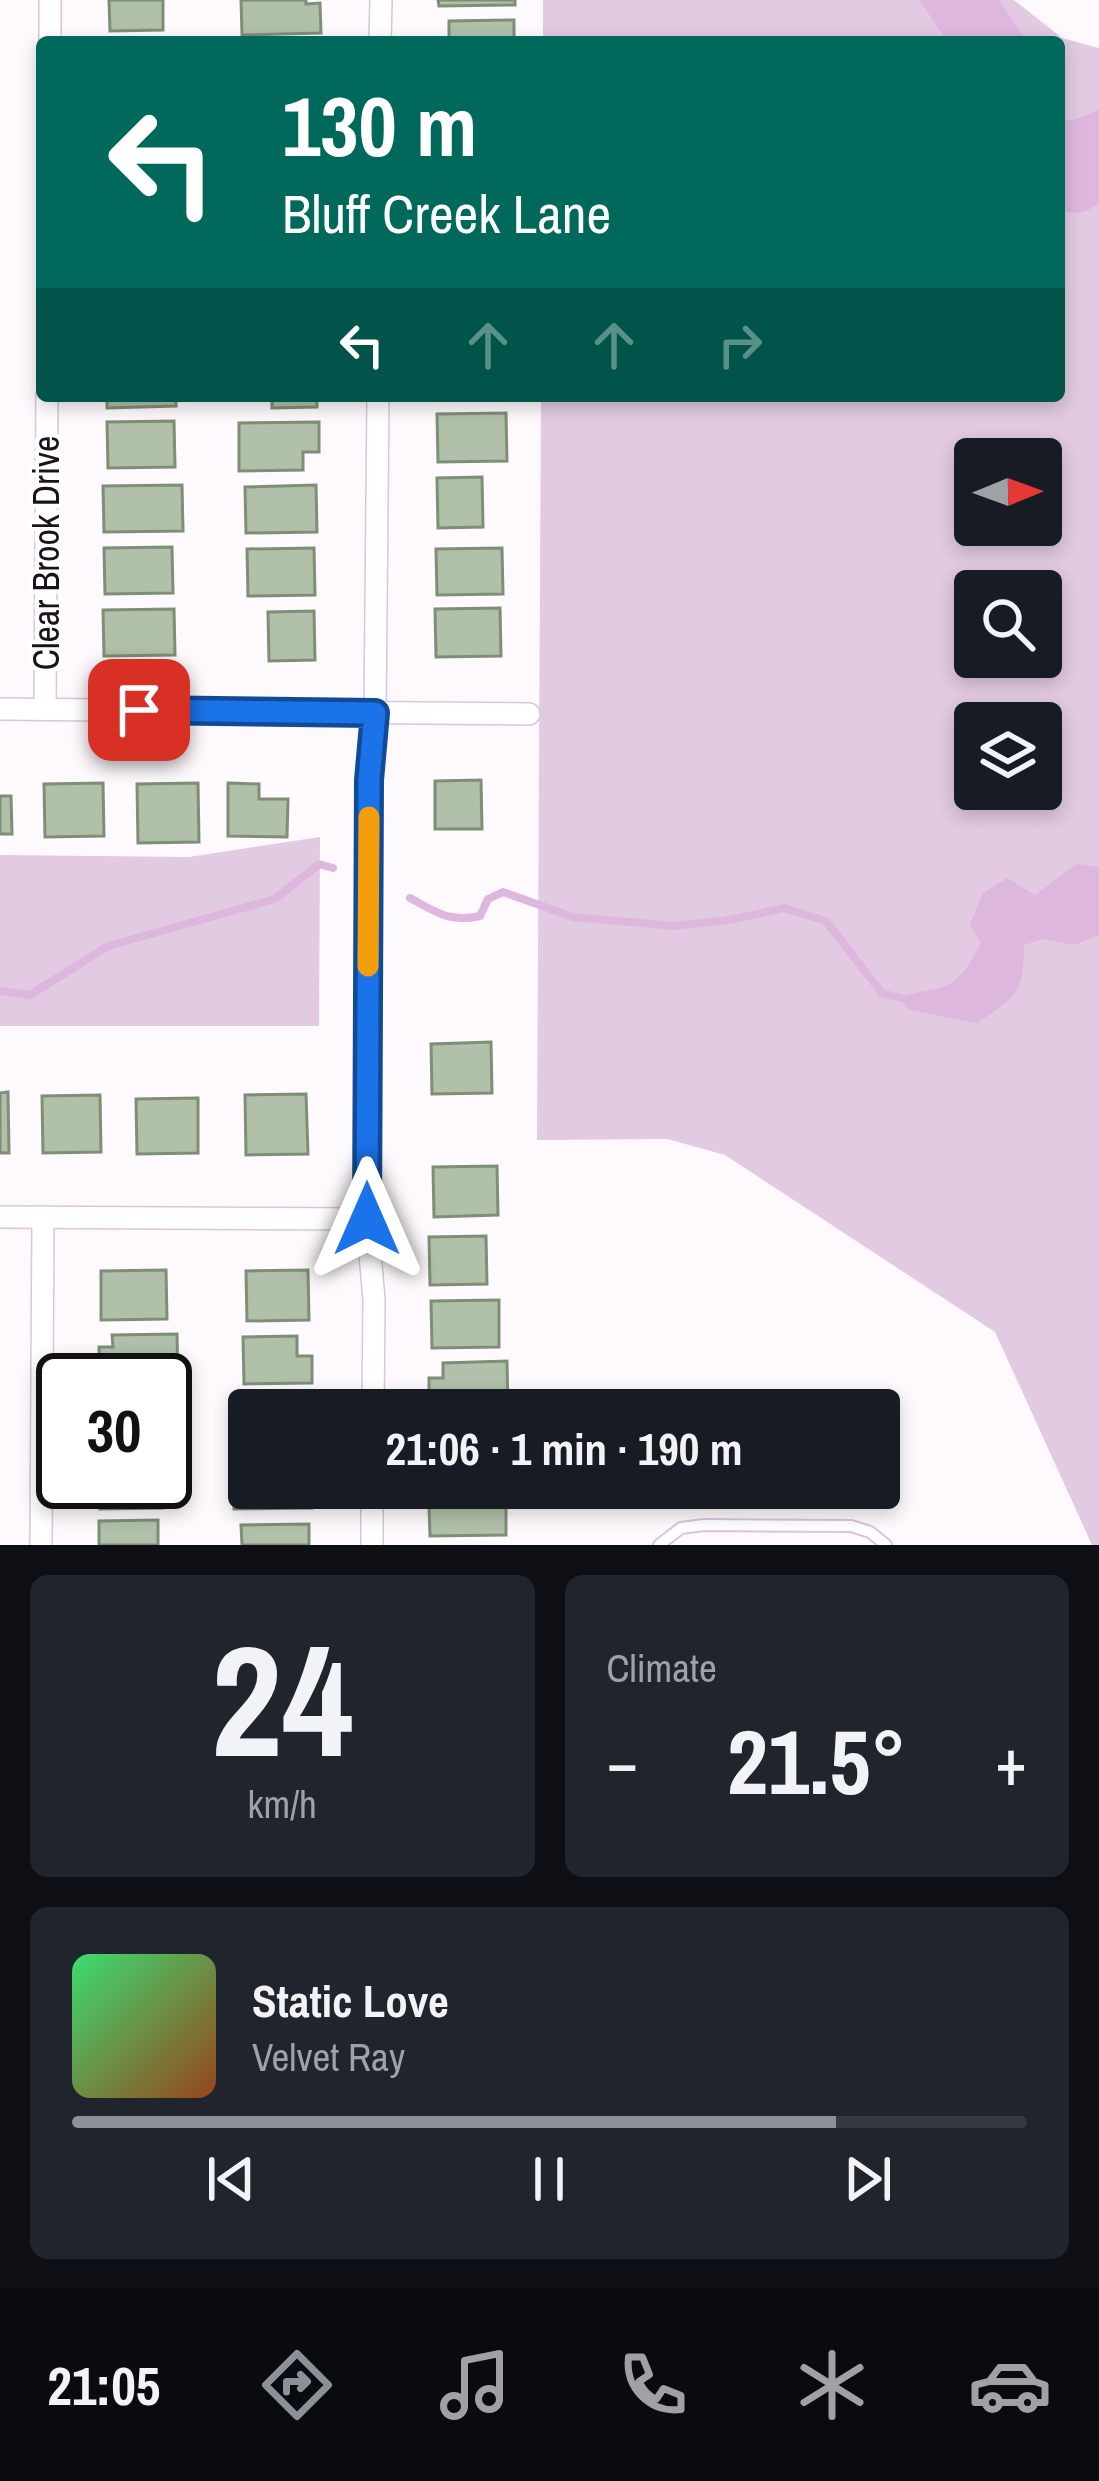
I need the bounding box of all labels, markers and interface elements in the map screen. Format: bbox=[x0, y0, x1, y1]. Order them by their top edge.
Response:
text: 130 m bbox=[282, 69, 477, 182]
icon: left bbox=[84, 84, 240, 240]
text: Bluff Creek Lane bbox=[282, 177, 611, 250]
icon: left bbox=[329, 312, 395, 378]
icon: ahead bbox=[455, 312, 521, 378]
icon: ahead bbox=[581, 312, 647, 378]
icon: right bbox=[707, 312, 773, 378]
street label: Clear Brook Drive bbox=[22, 436, 70, 670]
north arrow bbox=[954, 438, 1062, 546]
map controls bbox=[954, 438, 1062, 810]
button: search bbox=[954, 570, 1062, 678]
pin bbox=[88, 659, 190, 761]
icon: arrive bbox=[106, 677, 172, 743]
button: layers bbox=[954, 702, 1062, 810]
position arrow bbox=[304, 1156, 430, 1282]
speed limit sign: 30 bbox=[36, 1353, 192, 1509]
text: 21:06 · 1 min · 190 m bbox=[386, 1418, 742, 1479]
text: 24 bbox=[211, 1595, 353, 1805]
text: Climate bbox=[607, 1642, 717, 1694]
text: 21.5° bbox=[727, 1701, 907, 1822]
text: − bbox=[607, 1717, 638, 1806]
text: + bbox=[995, 1717, 1027, 1806]
text: km/h bbox=[248, 1778, 317, 1830]
text: Static Love bbox=[252, 1970, 449, 2031]
text: Velvet Ray bbox=[252, 2031, 405, 2083]
icon: previous bbox=[198, 2146, 264, 2212]
icon: pause bbox=[516, 2146, 582, 2212]
icon: next bbox=[835, 2146, 901, 2212]
icon: directions bbox=[255, 2343, 339, 2427]
icon: music bbox=[433, 2343, 517, 2427]
icon: phone bbox=[611, 2343, 695, 2427]
icon: climate bbox=[790, 2343, 874, 2427]
icon: car bbox=[968, 2343, 1052, 2427]
text: 21:05 bbox=[47, 2349, 160, 2422]

